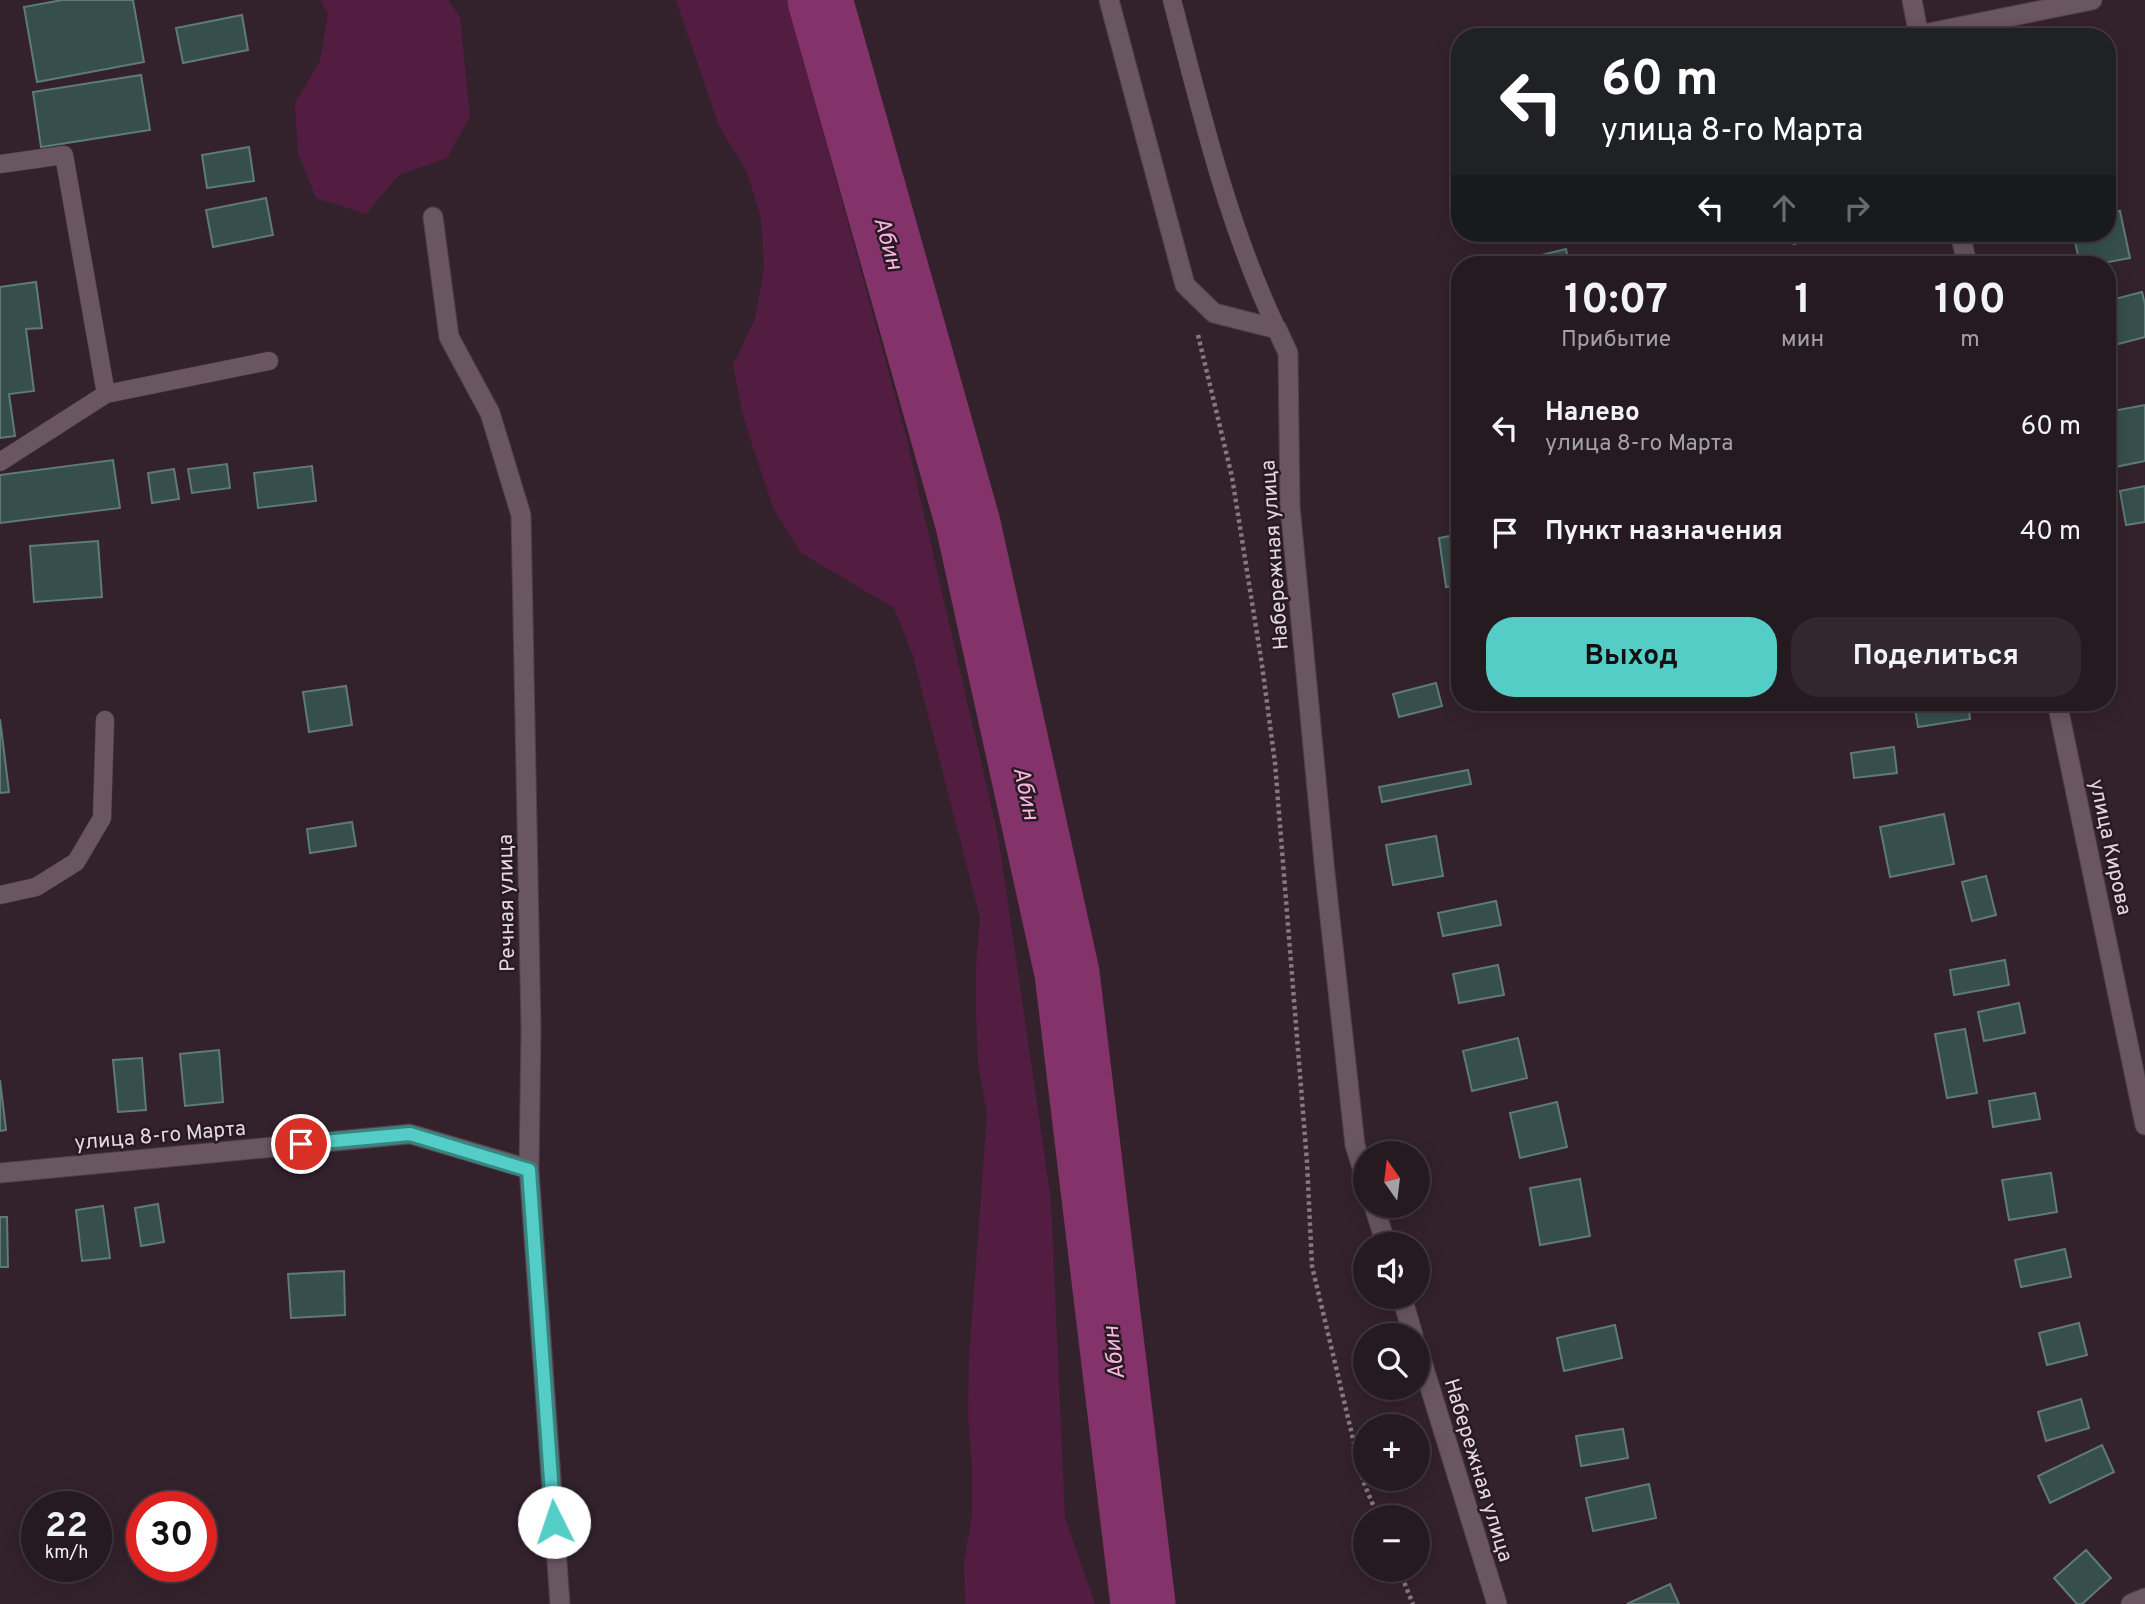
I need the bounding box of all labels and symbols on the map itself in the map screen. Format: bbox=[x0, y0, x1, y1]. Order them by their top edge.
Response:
water label: Абин bbox=[865, 214, 908, 274]
street label: Набережная улица bbox=[1255, 459, 1296, 651]
water label: Абин bbox=[1005, 764, 1044, 824]
street label: улица Кирова bbox=[2082, 777, 2137, 918]
street label: Речная улица bbox=[493, 834, 522, 972]
pin bbox=[271, 1114, 331, 1174]
street label: улица 8-го Марта bbox=[73, 1116, 247, 1157]
north arrow bbox=[1353, 1141, 1430, 1218]
water label: Абин bbox=[1098, 1324, 1133, 1381]
street label: Набережная улица bbox=[1437, 1375, 1518, 1566]
position arrow bbox=[517, 1485, 591, 1559]
speed limit sign: 30 bbox=[126, 1491, 217, 1582]

